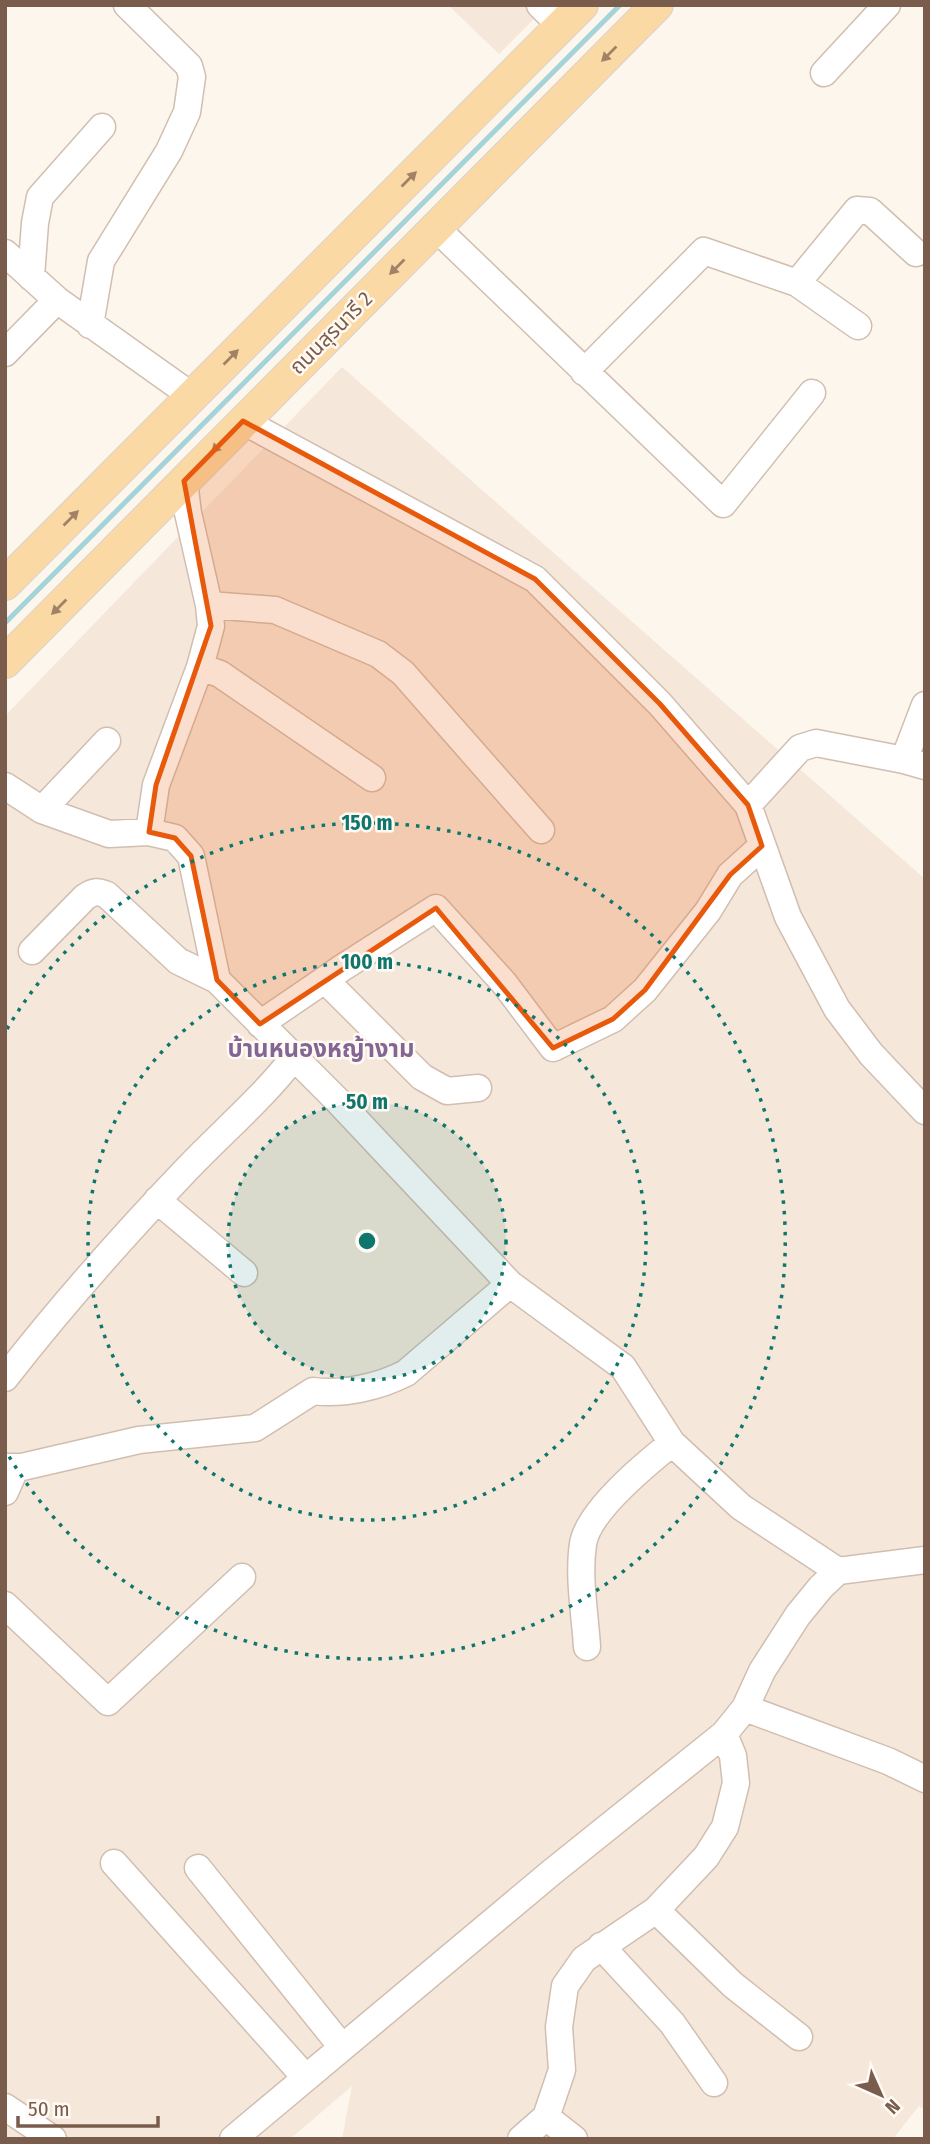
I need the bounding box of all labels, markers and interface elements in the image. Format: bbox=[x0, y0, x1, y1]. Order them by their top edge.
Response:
one-way arrow bbox=[601, 45, 618, 62]
one-way arrow bbox=[401, 170, 418, 187]
one-way arrow bbox=[389, 259, 405, 275]
street label: ถนนสุรนารี 2 bbox=[284, 286, 378, 380]
one-way arrow bbox=[223, 349, 239, 366]
one-way arrow bbox=[211, 437, 228, 453]
one-way arrow bbox=[62, 510, 79, 527]
one-way arrow bbox=[51, 599, 68, 615]
text: 150 m bbox=[341, 810, 393, 836]
text: 100 m bbox=[341, 949, 393, 975]
district label: บ้านหนองหญ้างาม bbox=[227, 1035, 415, 1063]
text: 50 m bbox=[346, 1089, 388, 1115]
centre of rings bbox=[355, 1229, 379, 1253]
north arrow bbox=[846, 2060, 916, 2130]
scale bar bbox=[18, 2084, 158, 2128]
text: N bbox=[881, 2095, 905, 2119]
text: 50 m bbox=[28, 2096, 70, 2122]

